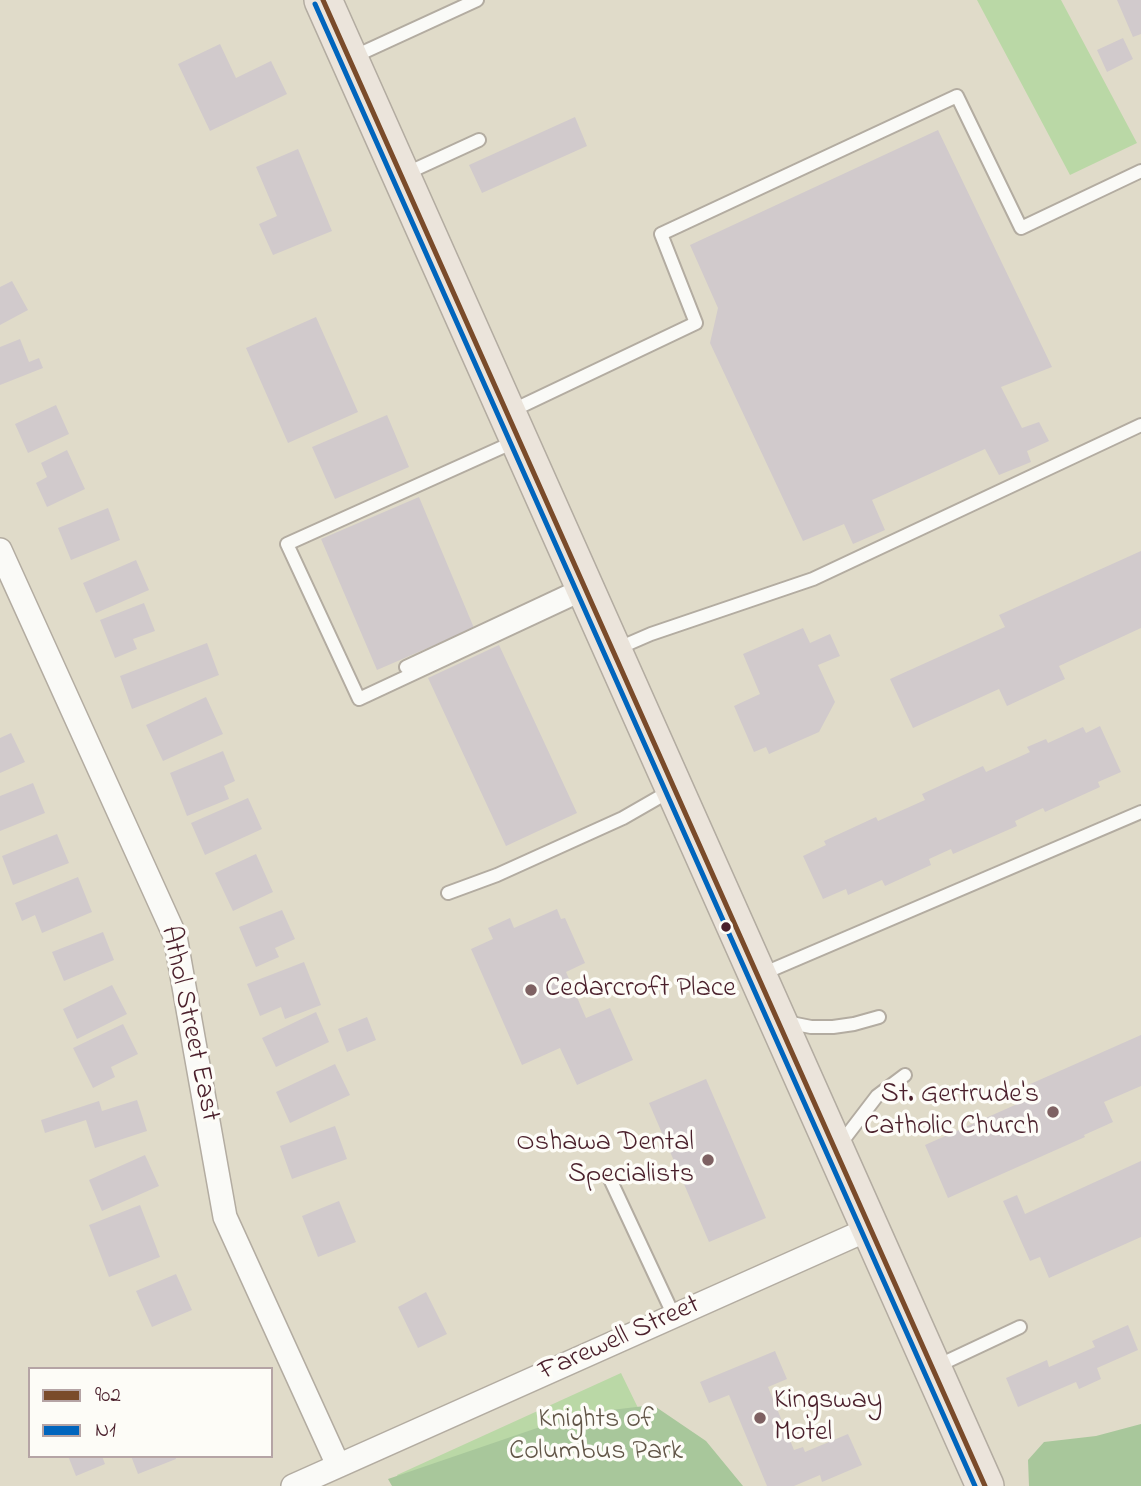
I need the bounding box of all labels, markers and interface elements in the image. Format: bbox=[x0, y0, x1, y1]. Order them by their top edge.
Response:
unlabelled marker bbox=[719, 920, 733, 934]
street label: Athol Street East bbox=[151, 923, 225, 1125]
place label: Cedarcroft Place bbox=[545, 973, 736, 1007]
marker: Cedarcroft Place bbox=[523, 982, 539, 998]
place label: St. Gertrude's Catholic Church bbox=[864, 1079, 1039, 1145]
marker: St. Gertrude's Catholic Church bbox=[1045, 1104, 1061, 1120]
place label: Oshawa Dental Specialists bbox=[516, 1127, 694, 1193]
marker: Oshawa Dental Specialists bbox=[700, 1152, 716, 1168]
street label: Farewell Street bbox=[534, 1290, 706, 1390]
legend bbox=[28, 1367, 273, 1458]
text: 902 bbox=[95, 1381, 121, 1411]
place label: Kingsway Motel bbox=[774, 1385, 882, 1451]
park label: Knights of Columbus Park bbox=[509, 1404, 683, 1470]
marker: Kingsway Motel bbox=[752, 1410, 768, 1426]
text: N1 bbox=[95, 1416, 116, 1446]

